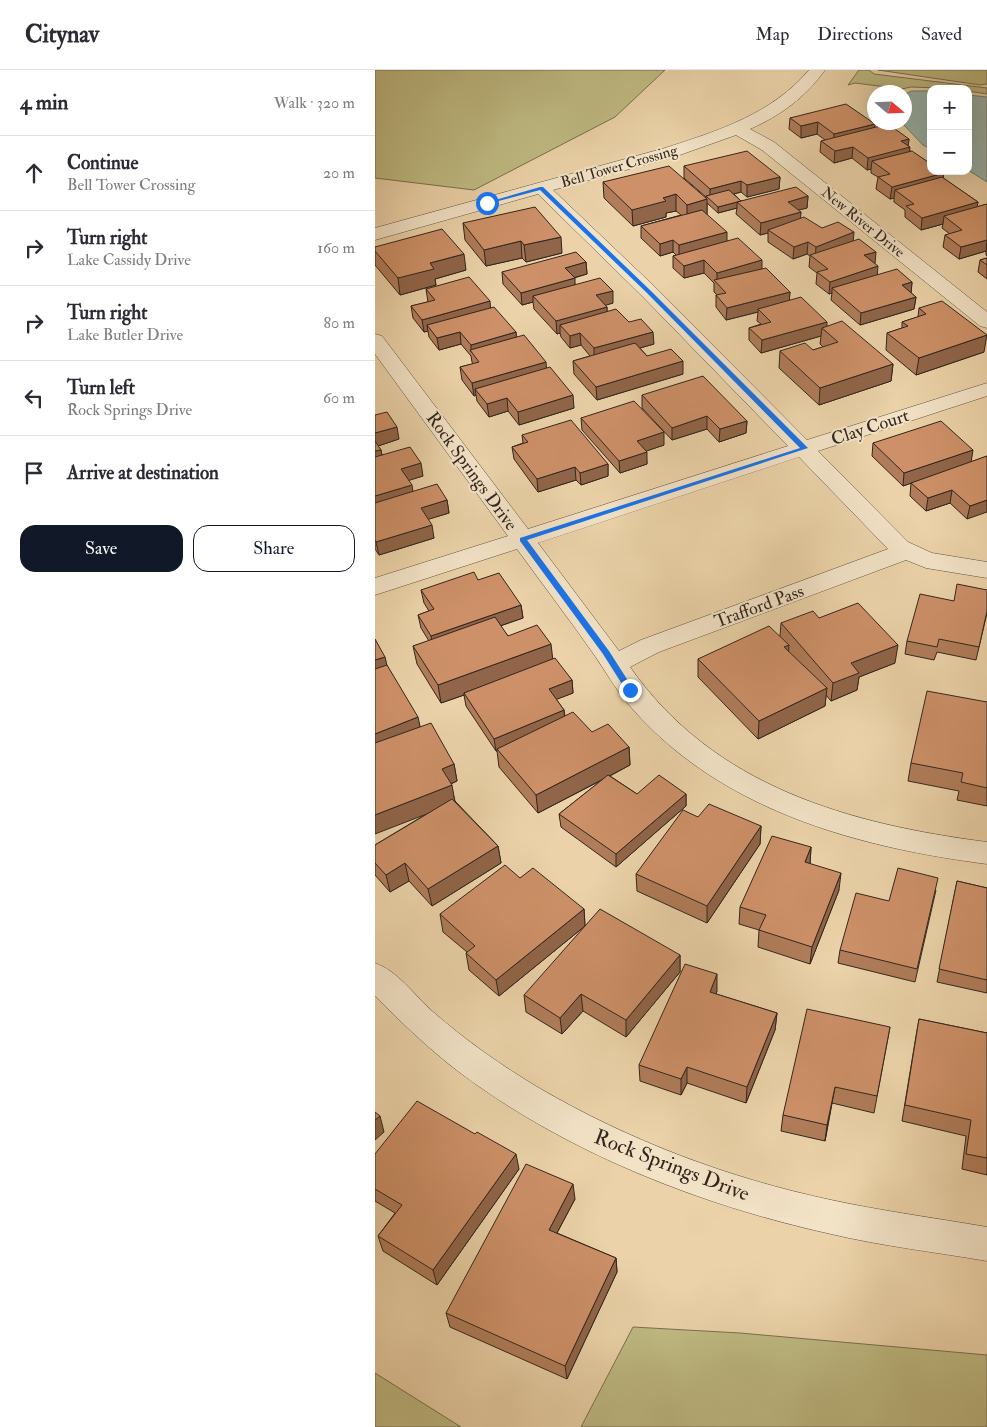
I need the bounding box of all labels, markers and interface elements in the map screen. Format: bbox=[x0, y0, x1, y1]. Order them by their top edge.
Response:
text: Citynav bbox=[25, 19, 99, 50]
text: Map bbox=[756, 23, 789, 46]
text: Directions bbox=[817, 23, 893, 46]
text: Saved bbox=[921, 23, 962, 46]
north arrow bbox=[867, 85, 912, 130]
map controls bbox=[927, 85, 972, 175]
button: + bbox=[927, 85, 972, 130]
text: 4 min bbox=[20, 89, 68, 116]
text: Walk · 320 m bbox=[274, 93, 355, 113]
button: − bbox=[927, 130, 972, 175]
street label: Bell Tower Crossing bbox=[559, 141, 680, 192]
text: Continue bbox=[67, 151, 138, 175]
icon: ahead bbox=[20, 159, 48, 187]
text: 20 m bbox=[323, 163, 355, 183]
text: Bell Tower Crossing bbox=[67, 175, 195, 195]
street label: New River Drive bbox=[817, 183, 908, 262]
route start bbox=[476, 192, 499, 215]
text: Turn right bbox=[67, 226, 147, 250]
icon: right bbox=[20, 234, 48, 262]
text: 160 m bbox=[317, 238, 355, 258]
text: Lake Cassidy Drive bbox=[67, 250, 191, 270]
text: Turn right bbox=[67, 301, 147, 325]
icon: right bbox=[20, 309, 48, 337]
text: 80 m bbox=[324, 313, 355, 333]
text: Lake Butler Drive bbox=[67, 325, 183, 345]
text: Turn left bbox=[67, 376, 135, 400]
icon: left bbox=[20, 384, 48, 412]
text: 60 m bbox=[323, 388, 355, 408]
text: Rock Springs Drive bbox=[67, 400, 192, 420]
street label: Clay Court bbox=[828, 404, 912, 451]
street label: Rock Springs Drive bbox=[421, 408, 523, 535]
icon: arrive bbox=[20, 459, 48, 487]
text: Arrive at destination bbox=[67, 461, 219, 485]
button: Save bbox=[20, 525, 183, 572]
button: Share bbox=[193, 525, 355, 572]
street label: Trafford Pass bbox=[711, 580, 807, 633]
route end bbox=[619, 679, 642, 702]
street label: Rock Springs Drive bbox=[590, 1123, 754, 1208]

